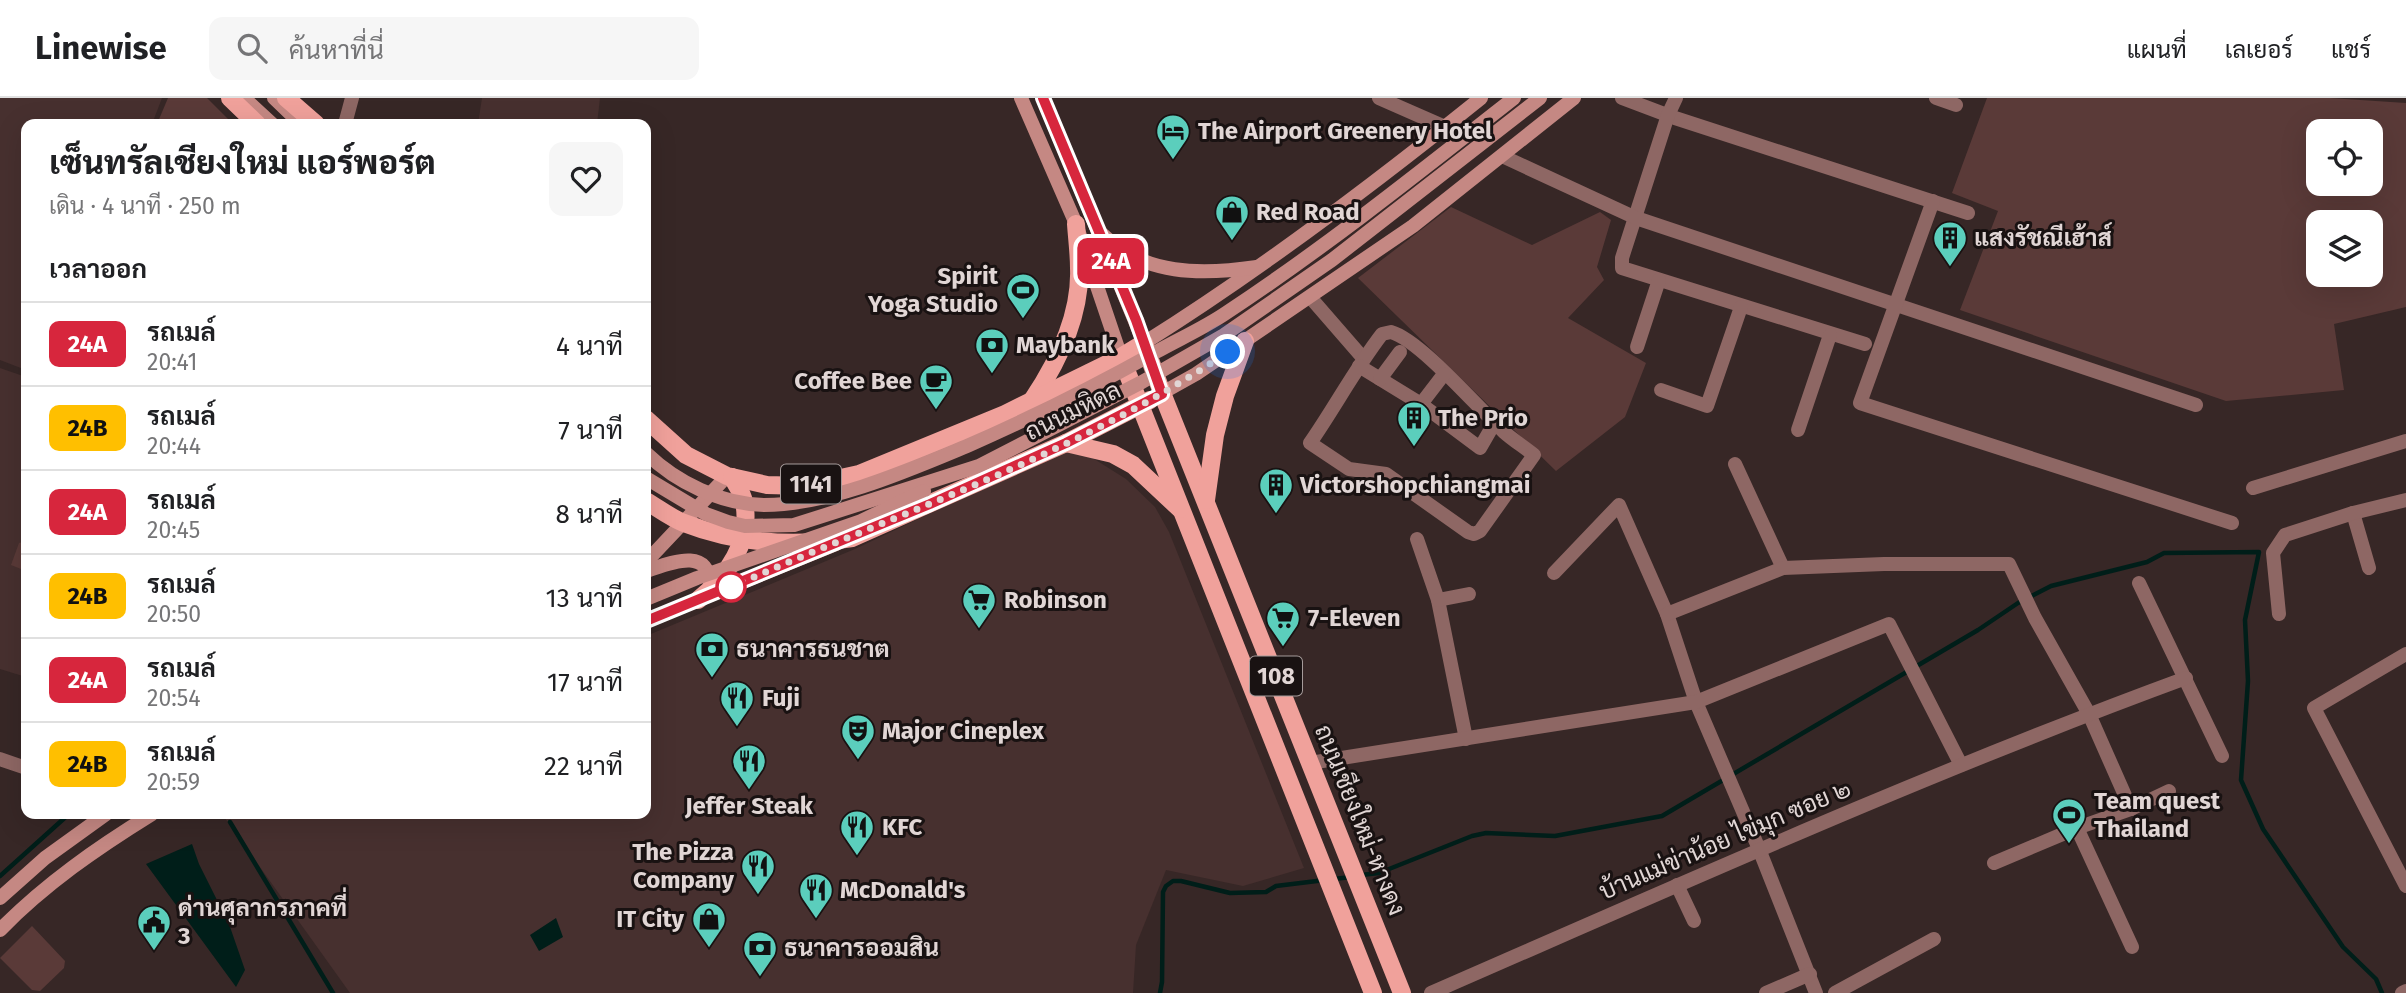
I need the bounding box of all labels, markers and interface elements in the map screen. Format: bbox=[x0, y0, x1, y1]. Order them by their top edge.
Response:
search box bbox=[209, 17, 699, 80]
text: Linewise bbox=[35, 28, 167, 68]
icon: search bbox=[233, 29, 271, 67]
text: ค้นหาที่นี่ bbox=[289, 35, 384, 66]
text: แผนที่ bbox=[2127, 36, 2187, 64]
text: เลเยอร์ bbox=[2225, 36, 2293, 64]
text: แชร์ bbox=[2331, 36, 2371, 64]
hotel icon: The Airport Greenery Hotel bbox=[1154, 112, 1192, 161]
place label: The Airport Greenery Hotel bbox=[1198, 117, 1493, 145]
map controls bbox=[2306, 119, 2383, 287]
button: locate bbox=[2306, 119, 2383, 196]
button: heart bbox=[549, 142, 623, 216]
text: เซ็นทรัลเชียงใหม่ แอร์พอร์ต bbox=[49, 143, 436, 183]
text: เดิน · 4 นาที · 250 m bbox=[49, 192, 241, 220]
shop icon: Red Road bbox=[1213, 193, 1251, 242]
place label: Red Road bbox=[1256, 198, 1360, 226]
button: layers bbox=[2306, 210, 2383, 287]
building icon: แสงรัชณีเฮ้าส์ bbox=[1931, 219, 1969, 268]
place label: แสงรัชณีเฮ้าส์ bbox=[1974, 222, 2113, 252]
line badge: 24A bbox=[1071, 238, 1151, 284]
text: 24A bbox=[1091, 247, 1131, 275]
text: เวลาออก bbox=[49, 254, 147, 285]
place label: Spirit Yoga Studio bbox=[867, 262, 999, 318]
sports icon: Spirit Yoga Studio bbox=[1004, 271, 1042, 320]
text: รถเมล์ bbox=[147, 317, 216, 348]
bank icon: Maybank bbox=[973, 326, 1011, 375]
text: 24A bbox=[68, 330, 107, 358]
text: 4 นาที bbox=[556, 331, 623, 362]
place label: Maybank bbox=[1016, 331, 1115, 359]
your location bbox=[1210, 334, 1245, 369]
text: 20:41 bbox=[147, 348, 198, 376]
cafe icon: Coffee Bee bbox=[917, 362, 955, 411]
place label: Coffee Bee bbox=[794, 367, 912, 395]
street label: ถนนมหิดล bbox=[1021, 376, 1125, 446]
building icon: The Prio bbox=[1395, 399, 1433, 448]
text: รถเมล์ bbox=[147, 401, 216, 432]
place label: The Prio bbox=[1438, 404, 1528, 432]
text: 24B bbox=[67, 414, 108, 442]
text: 7 นาที bbox=[558, 415, 623, 446]
text: 20:44 bbox=[147, 432, 201, 460]
road number: 1141 bbox=[781, 464, 841, 504]
building icon: Victorshopchiangmai bbox=[1257, 466, 1295, 515]
place label: Victorshopchiangmai bbox=[1299, 471, 1530, 499]
text: รถเมล์ bbox=[147, 485, 216, 516]
text: 24A bbox=[68, 498, 107, 526]
text: 8 นาที bbox=[556, 499, 623, 530]
text: 20:45 bbox=[147, 516, 200, 544]
text: รถเมล์ bbox=[147, 569, 216, 600]
unlabelled marker bbox=[716, 572, 746, 602]
supermarket icon: Robinson bbox=[960, 581, 998, 630]
text: 24B bbox=[67, 582, 108, 610]
text: 13 นาที bbox=[546, 583, 623, 614]
place label: Robinson bbox=[1004, 586, 1107, 614]
supermarket icon: 7-Eleven bbox=[1264, 599, 1302, 648]
text: 20:50 bbox=[147, 600, 201, 628]
place label: 7-Eleven bbox=[1308, 604, 1401, 632]
bank icon: ธนาคารธนชาต bbox=[693, 630, 731, 679]
place label: ธนาคารธนชาต bbox=[736, 635, 890, 663]
text: รถเมล์ bbox=[147, 653, 216, 684]
road number: 108 bbox=[1250, 656, 1302, 696]
text: 24A bbox=[68, 666, 107, 694]
text: 17 นาที bbox=[547, 667, 623, 698]
restaurant icon: Fuji bbox=[718, 679, 756, 728]
text: 20:54 bbox=[147, 684, 201, 712]
place label: Fuji bbox=[762, 684, 800, 712]
theatre icon: Major Cineplex bbox=[839, 712, 877, 761]
place label: Major Cineplex bbox=[882, 717, 1045, 745]
street label: ถนนเชียงใหม่-หางดง bbox=[1309, 720, 1413, 919]
text: รถเมล์ bbox=[147, 737, 216, 768]
restaurant icon: Jeffer Steak bbox=[730, 742, 768, 791]
text: 24B bbox=[67, 750, 108, 778]
text: 22 นาที bbox=[544, 751, 623, 782]
text: 20:59 bbox=[147, 768, 200, 796]
street label: บ้านแม่ข่าน้อย ไข่มุก ซอย ๒ bbox=[1594, 772, 1856, 908]
place label: Team quest Thailand bbox=[2094, 787, 2221, 843]
place label: Jeffer Steak bbox=[684, 792, 814, 820]
sports icon: Team quest Thailand bbox=[2050, 796, 2088, 845]
restaurant icon: KFC bbox=[838, 808, 876, 857]
place label: KFC bbox=[882, 813, 922, 841]
place label: The Pizza Company bbox=[632, 838, 735, 894]
restaurant icon: The Pizza Company bbox=[739, 847, 777, 896]
restaurant icon: McDonald's bbox=[797, 871, 835, 920]
place label: McDonald's bbox=[840, 876, 966, 904]
place label: ด่านศุลากรภาคที่ 3 bbox=[177, 887, 347, 950]
shop icon: IT City bbox=[690, 900, 728, 949]
public building icon: ด่านศุลากรภาคที่ 3 bbox=[135, 903, 173, 952]
place label: IT City bbox=[616, 905, 685, 933]
bank icon: ธนาคารออมสิน bbox=[741, 929, 779, 978]
place label: ธนาคารออมสิน bbox=[784, 934, 939, 962]

